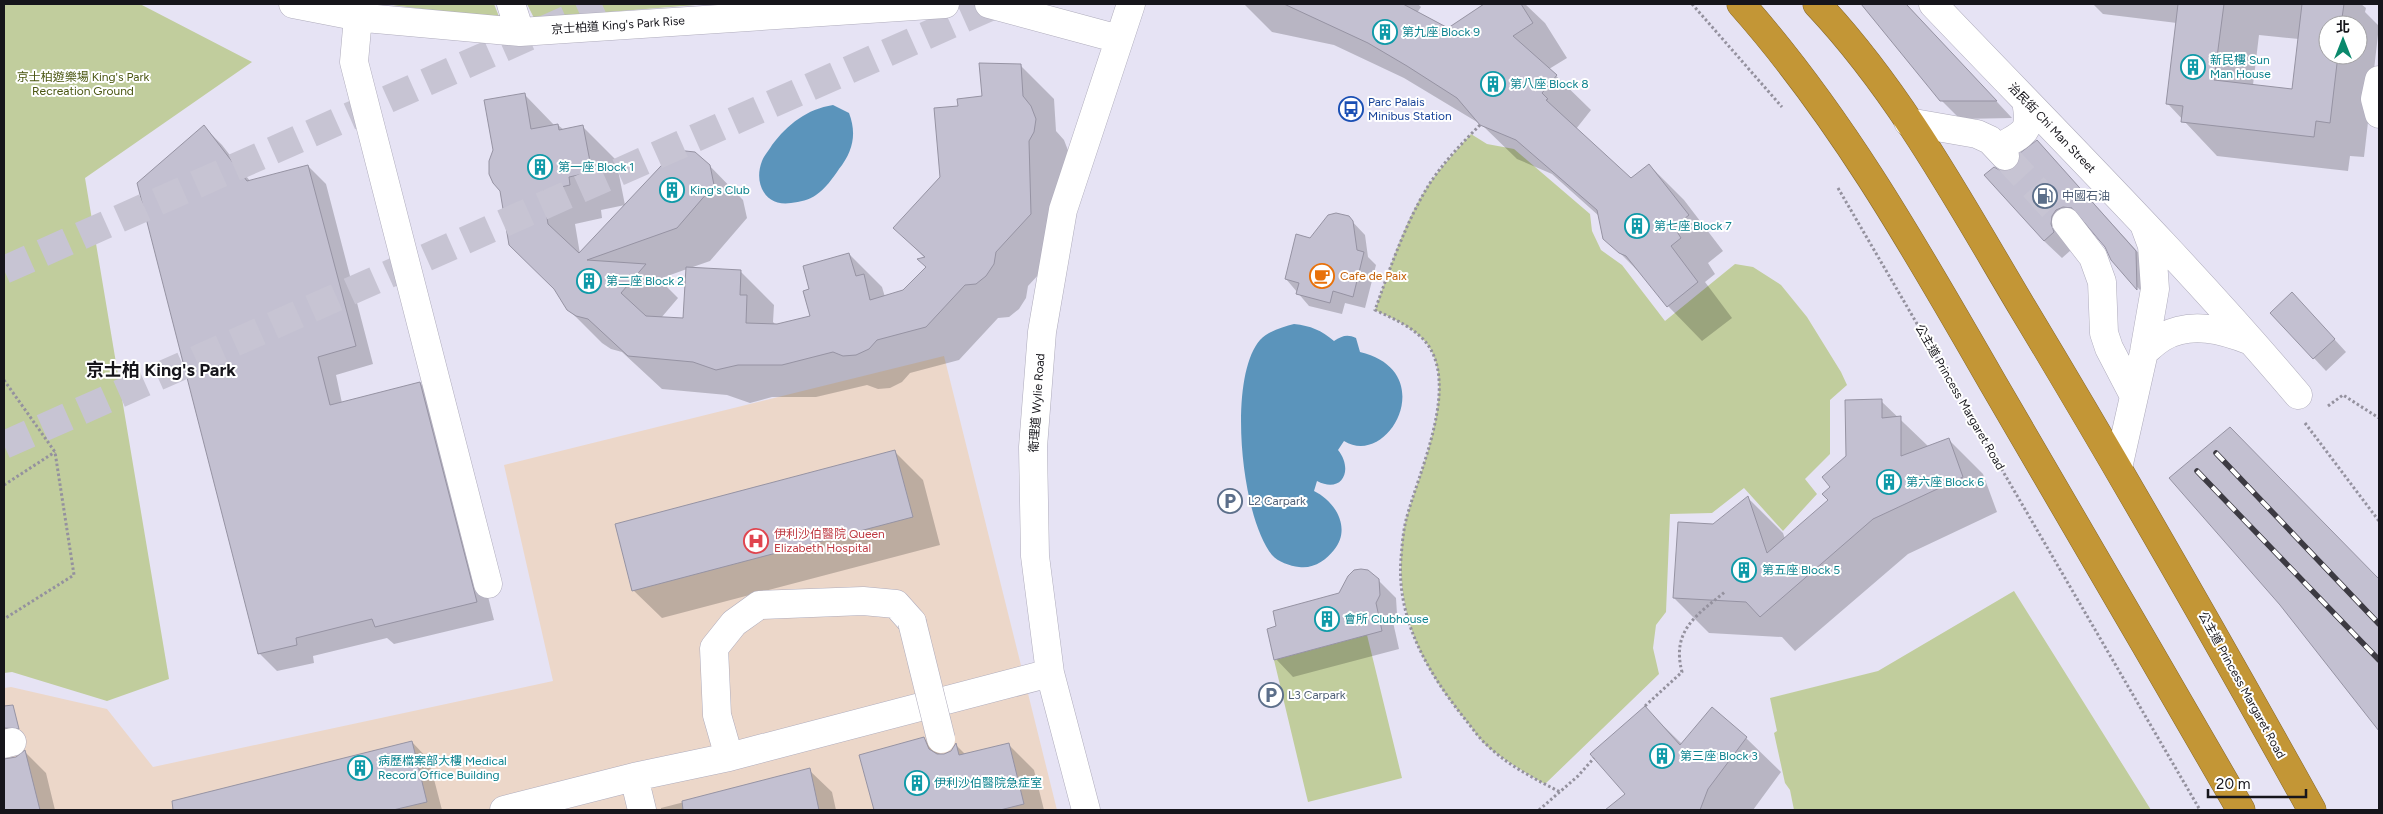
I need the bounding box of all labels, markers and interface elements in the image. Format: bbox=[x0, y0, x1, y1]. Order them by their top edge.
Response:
street label: 京士柏道 King's Park Rise bbox=[551, 13, 686, 37]
north arrow bbox=[2318, 15, 2368, 65]
building icon: 第九座 Block 9 bbox=[1372, 19, 1398, 45]
text: 北 bbox=[2336, 19, 2350, 36]
place label: 第九座 Block 9 bbox=[1402, 25, 1480, 39]
place label: 新民樓 Sun Man House bbox=[2210, 53, 2271, 81]
building icon: 新民樓 Sun Man House bbox=[2180, 54, 2206, 80]
park label: 京士柏遊樂場 King's Park Recreation Ground bbox=[17, 70, 149, 98]
building icon: 第八座 Block 8 bbox=[1480, 71, 1506, 97]
place label: 第八座 Block 8 bbox=[1510, 77, 1589, 91]
street label: 治民街 Chi Man Street bbox=[2005, 80, 2099, 176]
place label: Parc Palais Minibus Station bbox=[1368, 95, 1452, 123]
bus stop icon: Parc Palais Minibus Station bbox=[1338, 96, 1364, 122]
building icon: 第一座 Block 1 bbox=[527, 154, 553, 180]
place label: 第一座 Block 1 bbox=[558, 160, 634, 174]
building icon: King's Club bbox=[659, 177, 685, 203]
place label: King's Club bbox=[690, 183, 750, 197]
fuel station icon: 中國石油 bbox=[2032, 183, 2058, 209]
place label: 中國石油 bbox=[2062, 189, 2110, 203]
building icon: 第七座 Block 7 bbox=[1624, 213, 1650, 239]
place label: 第七座 Block 7 bbox=[1654, 219, 1732, 233]
cafe icon: Cafe de Paix bbox=[1309, 263, 1335, 289]
building icon: 第二座 Block 2 bbox=[576, 268, 602, 294]
place label: Cafe de Paix bbox=[1340, 269, 1407, 283]
place label: 第二座 Block 2 bbox=[606, 274, 684, 288]
street label: 公主道 Princess Margaret Road bbox=[1912, 322, 2008, 472]
street label: 衛理道 Wylie Road bbox=[1027, 353, 1047, 453]
district label: 京士柏 King's Park bbox=[86, 359, 236, 381]
building icon: 第六座 Block 6 bbox=[1876, 469, 1902, 495]
place label: 第六座 Block 6 bbox=[1906, 475, 1984, 489]
parking icon: L2 Carpark bbox=[1217, 488, 1243, 514]
place label: L2 Carpark bbox=[1248, 494, 1306, 508]
place label: 伊利沙伯醫院 Queen Elizabeth Hospital bbox=[774, 527, 885, 555]
hospital icon: 伊利沙伯醫院 Queen Elizabeth Hospital bbox=[743, 528, 769, 554]
building icon: 第五座 Block 5 bbox=[1731, 557, 1757, 583]
place label: 第五座 Block 5 bbox=[1762, 563, 1840, 577]
building icon: 會所 Clubhouse bbox=[1314, 606, 1340, 632]
street label: 公主道 Princess Margaret Road bbox=[2196, 609, 2288, 761]
place label: 會所 Clubhouse bbox=[1344, 612, 1429, 626]
parking icon: L3 Carpark bbox=[1258, 682, 1284, 708]
place label: L3 Carpark bbox=[1288, 688, 1346, 702]
building icon: 第三座 Block 3 bbox=[1649, 743, 1675, 769]
place label: 第三座 Block 3 bbox=[1680, 749, 1758, 763]
place label: 病歷檔案部大樓 Medical Record Office Building bbox=[378, 754, 507, 782]
building icon: 病歷檔案部大樓 Medical Record Office Building bbox=[347, 755, 373, 781]
scale bar bbox=[2208, 766, 2306, 798]
building icon: 伊利沙伯醫院急症室 bbox=[904, 770, 930, 796]
text: 20 m bbox=[2216, 775, 2250, 793]
place label: 伊利沙伯醫院急症室 bbox=[934, 776, 1042, 790]

